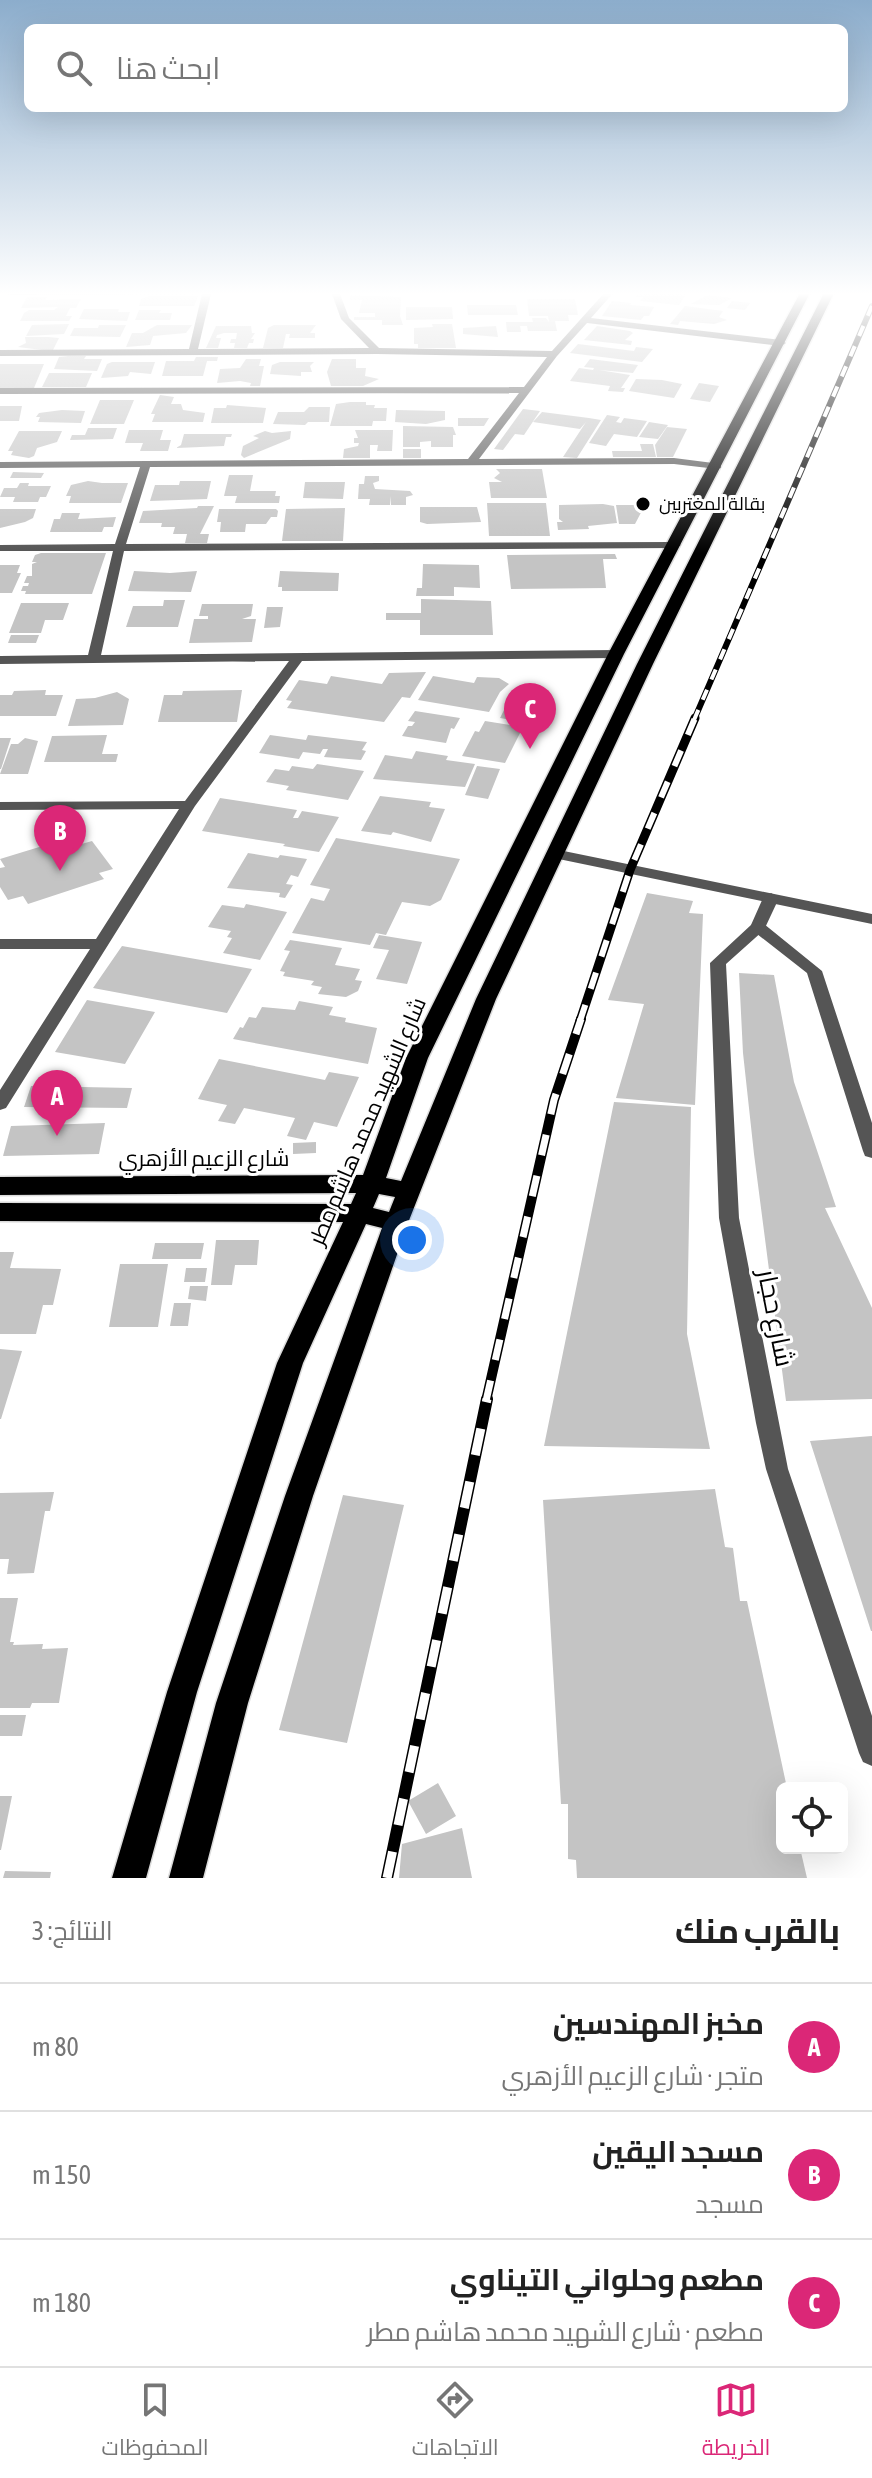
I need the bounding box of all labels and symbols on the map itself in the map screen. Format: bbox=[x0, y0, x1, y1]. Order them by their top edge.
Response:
place label: بقالة المغتربين bbox=[659, 493, 765, 515]
marker: بقالة المغتربين bbox=[634, 495, 652, 513]
pin: C bbox=[504, 683, 556, 749]
pin: B bbox=[34, 805, 86, 871]
street label: شارع الشهيد محمد هاشم مطر bbox=[302, 993, 434, 1252]
pin: A bbox=[31, 1070, 83, 1136]
street label: شارع الزعيم الأزهري bbox=[119, 1145, 289, 1175]
your location bbox=[392, 1220, 432, 1260]
street label: شارع حجار bbox=[750, 1265, 800, 1370]

